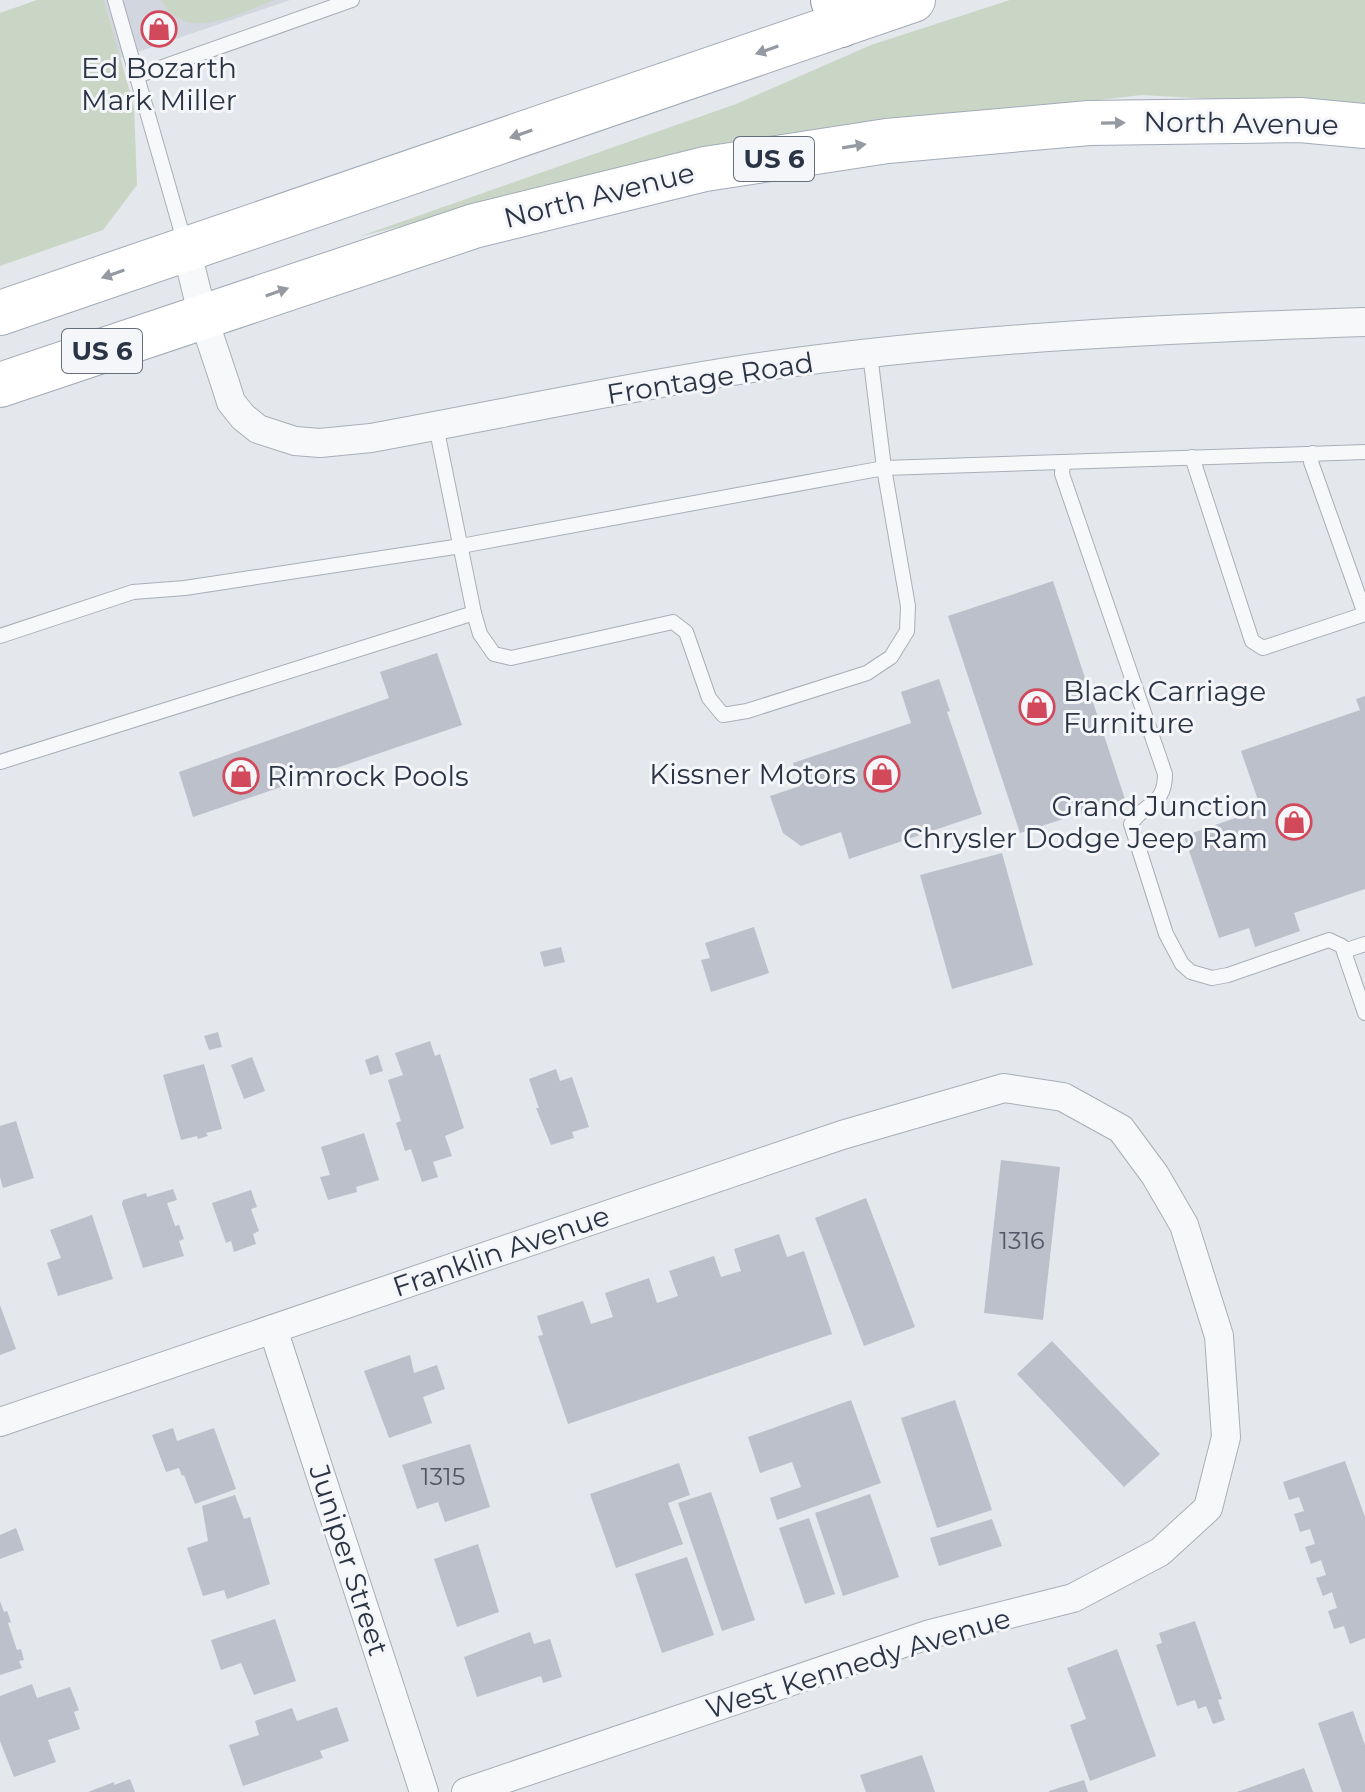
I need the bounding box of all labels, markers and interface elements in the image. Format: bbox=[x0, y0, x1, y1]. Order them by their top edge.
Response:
shop icon: Ed Bozarth Mark Miller bbox=[140, 10, 178, 48]
one-way arrow bbox=[755, 44, 779, 57]
place label: Ed Bozarth Mark Miller bbox=[81, 51, 237, 117]
street label: North Avenue bbox=[1143, 104, 1339, 142]
one-way arrow bbox=[1101, 117, 1126, 129]
one-way arrow bbox=[509, 129, 533, 141]
road number: US 6 bbox=[734, 137, 814, 181]
one-way arrow bbox=[842, 139, 867, 152]
street label: North Avenue bbox=[500, 155, 698, 235]
one-way arrow bbox=[101, 268, 125, 281]
one-way arrow bbox=[266, 285, 290, 297]
road number: US 6 bbox=[62, 329, 142, 373]
street label: Frontage Road bbox=[604, 345, 816, 411]
place label: Black Carriage Furniture bbox=[1063, 674, 1266, 740]
shop icon: Black Carriage Furniture bbox=[1018, 688, 1056, 726]
shop icon: Kissner Motors bbox=[863, 755, 901, 793]
shop icon: Rimrock Pools bbox=[222, 757, 260, 795]
place label: Kissner Motors bbox=[649, 757, 856, 791]
place label: Rimrock Pools bbox=[267, 759, 469, 793]
place label: Grand Junction Chrysler Dodge Jeep Ram bbox=[903, 789, 1268, 855]
shop icon: Grand Junction Chrysler Dodge Jeep Ram bbox=[1275, 803, 1313, 841]
street label: Franklin Avenue bbox=[388, 1198, 614, 1304]
house number: 1316 bbox=[999, 1226, 1045, 1255]
street label: Juniper Street bbox=[302, 1459, 396, 1660]
house number: 1315 bbox=[421, 1462, 465, 1491]
street label: West Kennedy Avenue bbox=[702, 1600, 1014, 1726]

